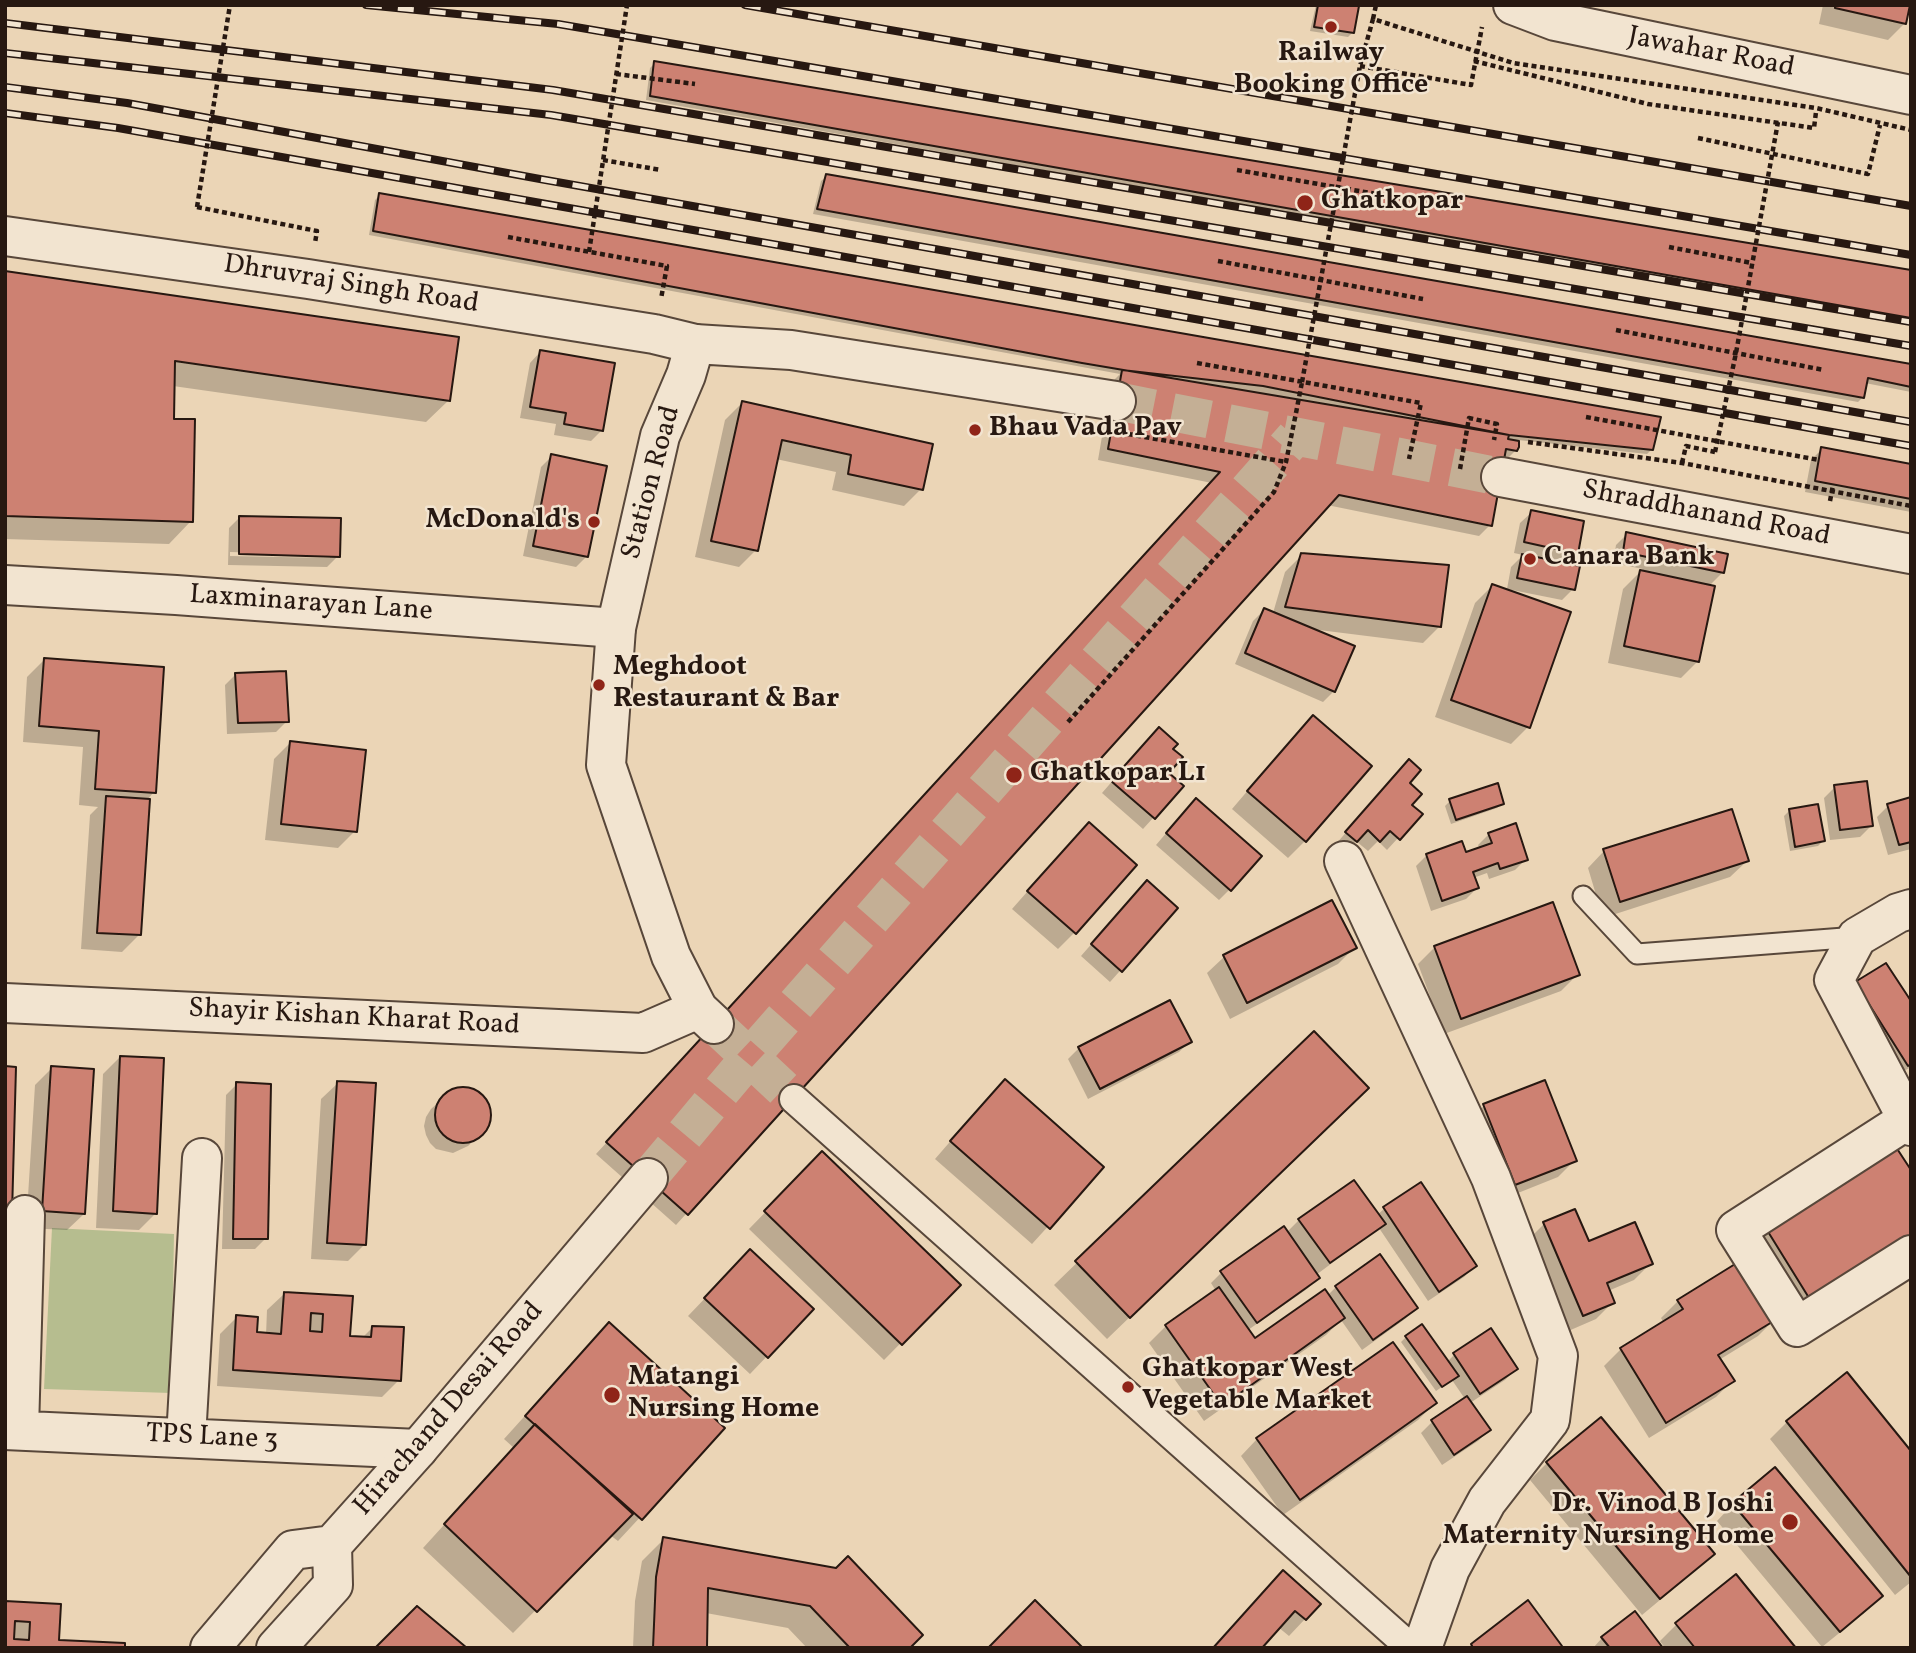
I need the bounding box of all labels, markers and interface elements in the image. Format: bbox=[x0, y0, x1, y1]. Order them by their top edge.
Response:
marker: Railway Booking Office bbox=[1323, 19, 1339, 35]
street label: Jawahar Road bbox=[1625, 21, 1797, 87]
place label: Railway Booking Office bbox=[1234, 38, 1428, 104]
place label: Ghatkopar bbox=[1321, 186, 1463, 220]
marker: Ghatkopar bbox=[1295, 193, 1315, 213]
street label: Dhruvraj Singh Road bbox=[221, 249, 481, 323]
street label: Station Road bbox=[616, 403, 690, 563]
place label: Bhau Vada Pav bbox=[989, 413, 1182, 447]
marker: Bhau Vada Pav bbox=[967, 422, 983, 438]
street label: Shraddhanand Road bbox=[1579, 474, 1833, 556]
place label: McDonald's bbox=[426, 505, 580, 539]
marker: McDonald's bbox=[586, 514, 602, 530]
place label: Canara Bank bbox=[1544, 542, 1715, 576]
marker: Canara Bank bbox=[1522, 551, 1538, 567]
street label: Laxminarayan Lane bbox=[188, 580, 434, 630]
place label: Meghdoot Restaurant & Bar bbox=[613, 652, 839, 718]
marker: Meghdoot Restaurant & Bar bbox=[591, 677, 607, 693]
place label: Ghatkopar L1 bbox=[1030, 758, 1206, 792]
marker: Ghatkopar L1 bbox=[1004, 765, 1024, 785]
street label: Shayir Kishan Kharat Road bbox=[187, 994, 521, 1044]
street label: Hirachand Desai Road bbox=[348, 1296, 552, 1524]
place label: Ghatkopar West Vegetable Market bbox=[1142, 1354, 1372, 1420]
place label: Matangi Nursing Home bbox=[628, 1362, 819, 1428]
marker: Ghatkopar West Vegetable Market bbox=[1120, 1379, 1136, 1395]
marker: Matangi Nursing Home bbox=[602, 1385, 622, 1405]
street label: TPS Lane 3 bbox=[145, 1419, 279, 1459]
place label: Dr. Vinod B Joshi Maternity Nursing Home bbox=[1443, 1489, 1774, 1555]
marker: Dr. Vinod B Joshi Maternity Nursing Home bbox=[1780, 1512, 1800, 1532]

